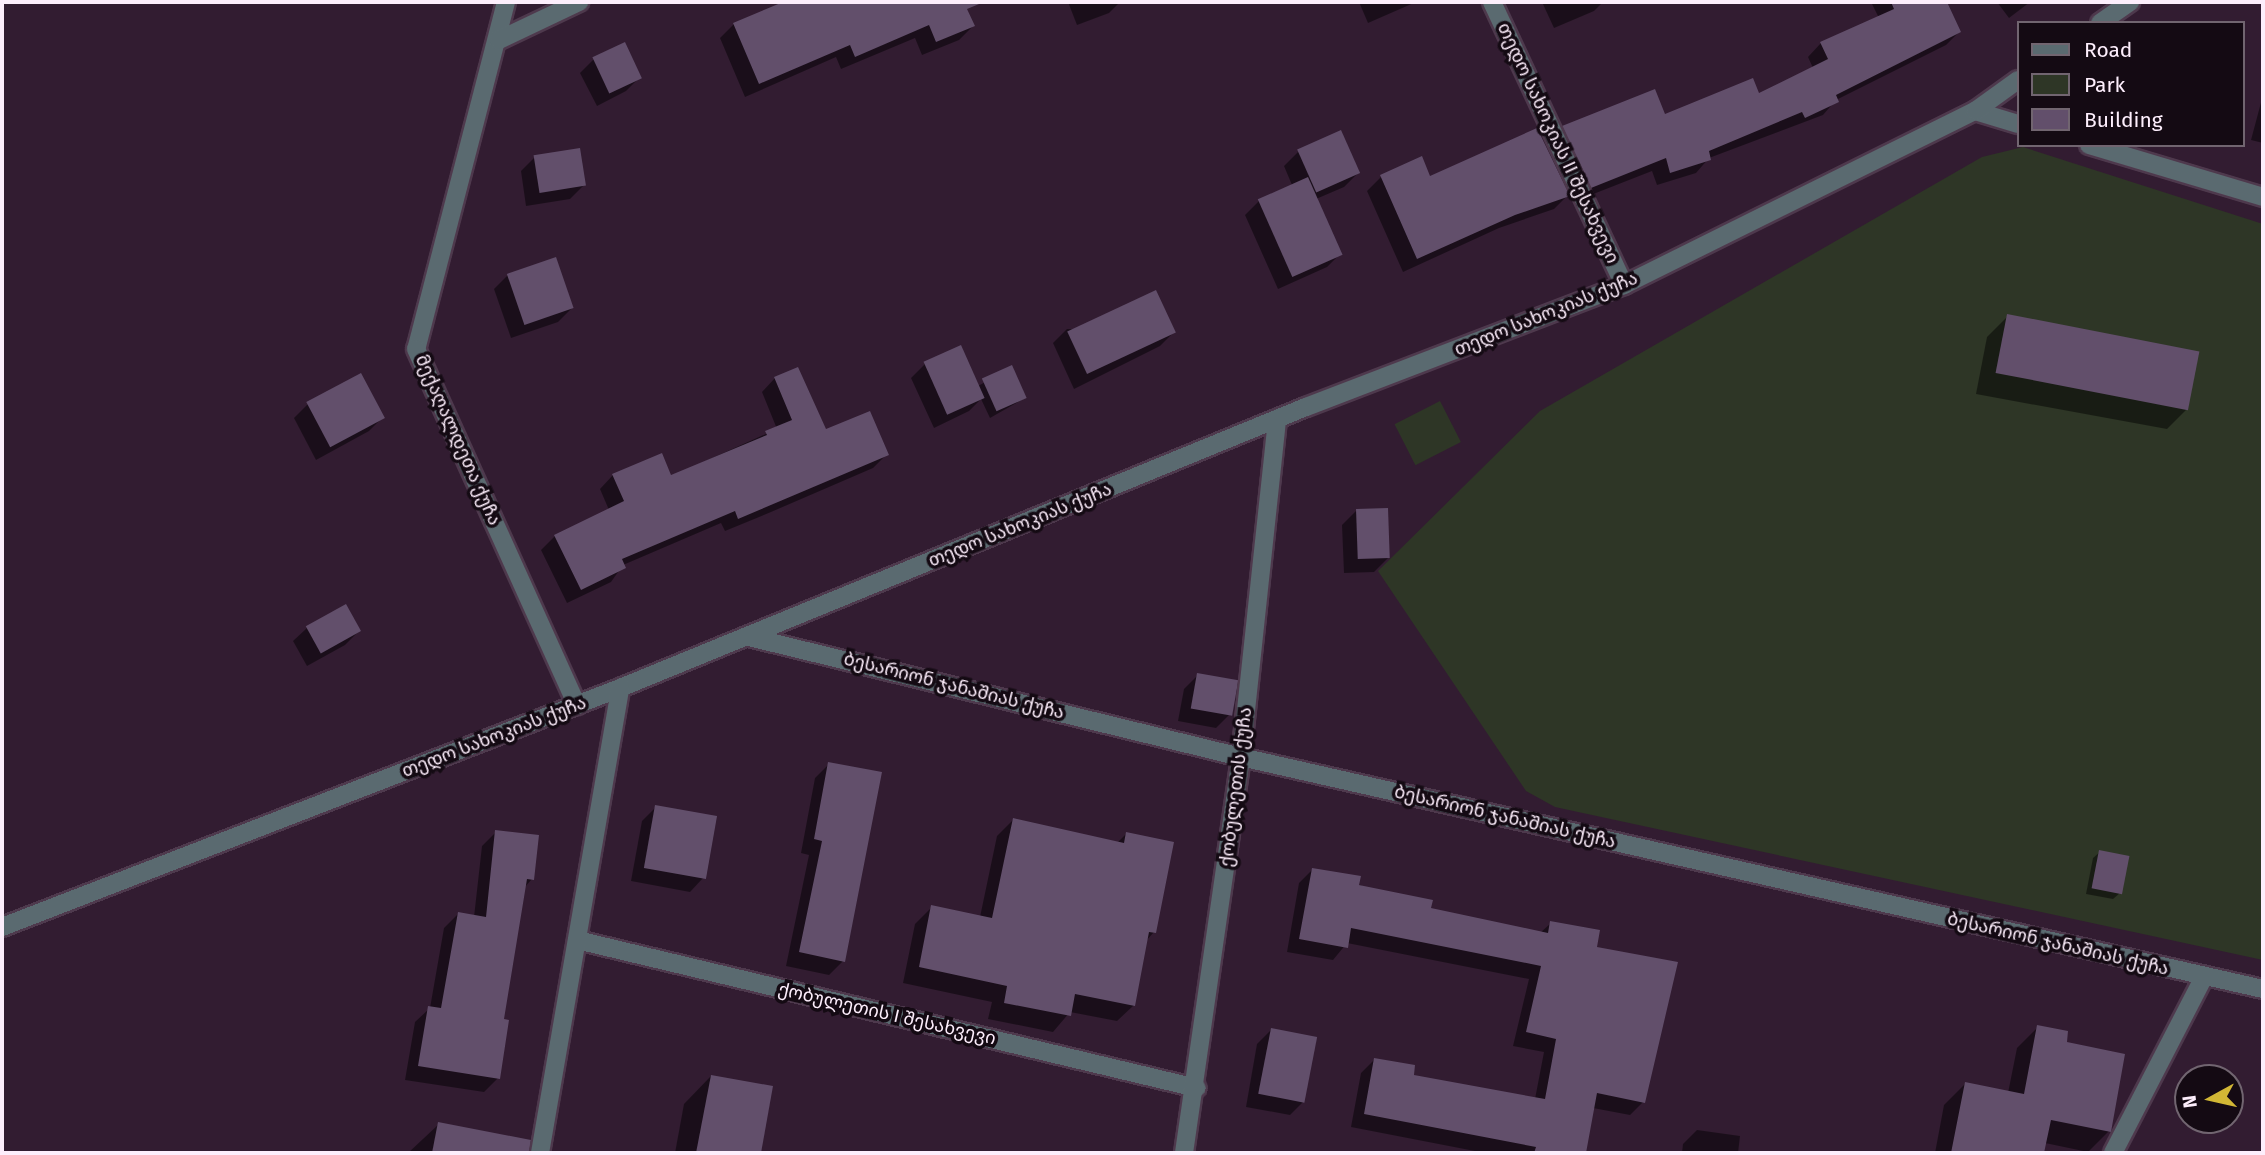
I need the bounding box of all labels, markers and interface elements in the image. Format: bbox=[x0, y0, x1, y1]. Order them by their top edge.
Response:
street label: თედო სახოკიას II შესახვევი bbox=[1493, 19, 1623, 267]
legend bbox=[2016, 21, 2244, 147]
text: Road bbox=[2084, 37, 2132, 63]
text: Park bbox=[2084, 72, 2125, 98]
text: Building bbox=[2084, 107, 2163, 133]
street label: თედო სახოკიას ქუჩა bbox=[1451, 267, 1641, 361]
street label: მექაღალდეთა ქუჩა bbox=[411, 351, 505, 529]
street label: თედო სახოკიას ქუჩა bbox=[925, 478, 1115, 572]
street label: ბესარიონ ჯანაშიას ქუჩა bbox=[842, 648, 1066, 724]
street label: თედო სახოკიას ქუჩა bbox=[399, 692, 589, 782]
street label: ქობულეთის ქუჩა bbox=[1215, 706, 1257, 868]
street label: ბესარიონ ჯანაშიას ქუჩა bbox=[1392, 781, 1618, 853]
street label: ბესარიონ ჯანაშიას ქუჩა bbox=[1945, 908, 2171, 980]
street label: ქობულეთის I შესახვევი bbox=[776, 978, 998, 1050]
north arrow bbox=[2174, 1064, 2244, 1134]
text: N bbox=[2177, 1094, 2202, 1110]

